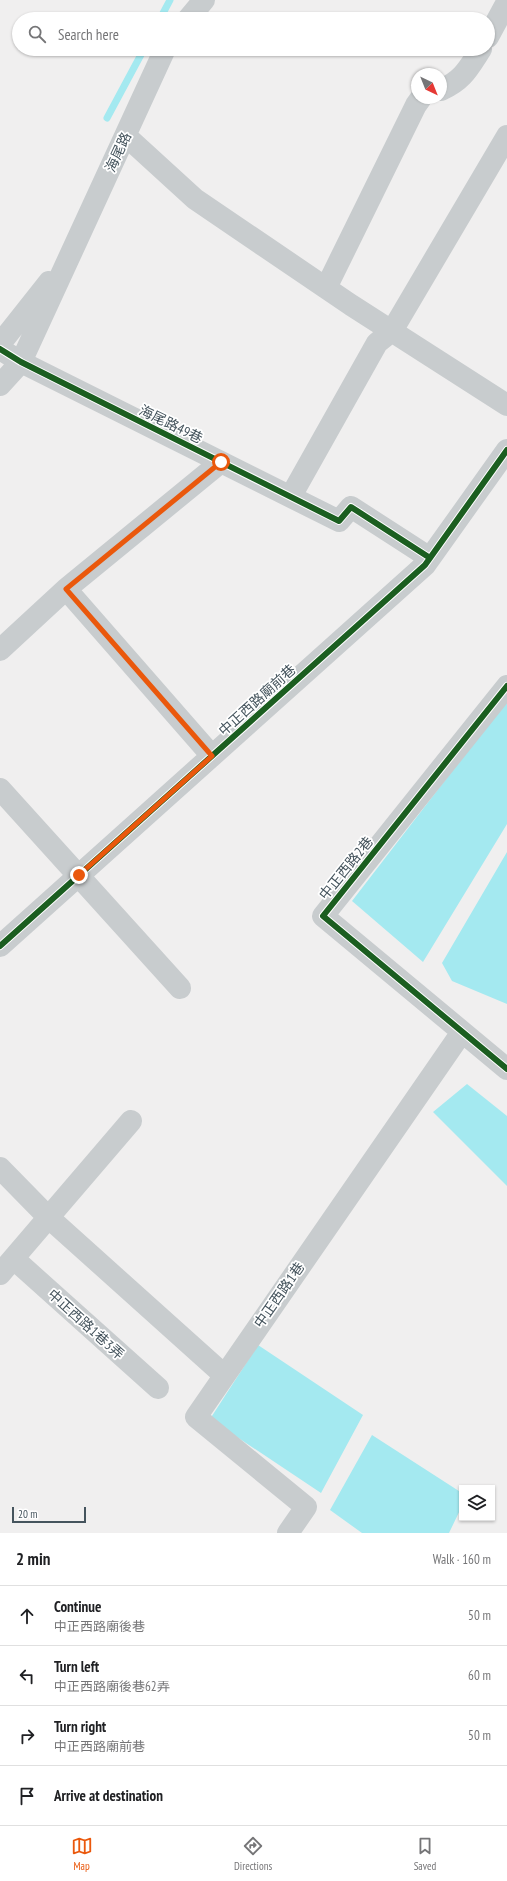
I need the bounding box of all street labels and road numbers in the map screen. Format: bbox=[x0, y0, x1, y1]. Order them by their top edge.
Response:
street label: 海尾路 bbox=[101, 129, 135, 175]
street label: 海尾路49巷 bbox=[136, 401, 206, 447]
street label: 中正西路廟前巷 bbox=[215, 661, 299, 739]
street label: 中正西路2巷 bbox=[315, 833, 377, 903]
street label: 中正西路1巷 bbox=[250, 1259, 308, 1331]
street label: 中正西路1巷3弄 bbox=[44, 1285, 128, 1363]

